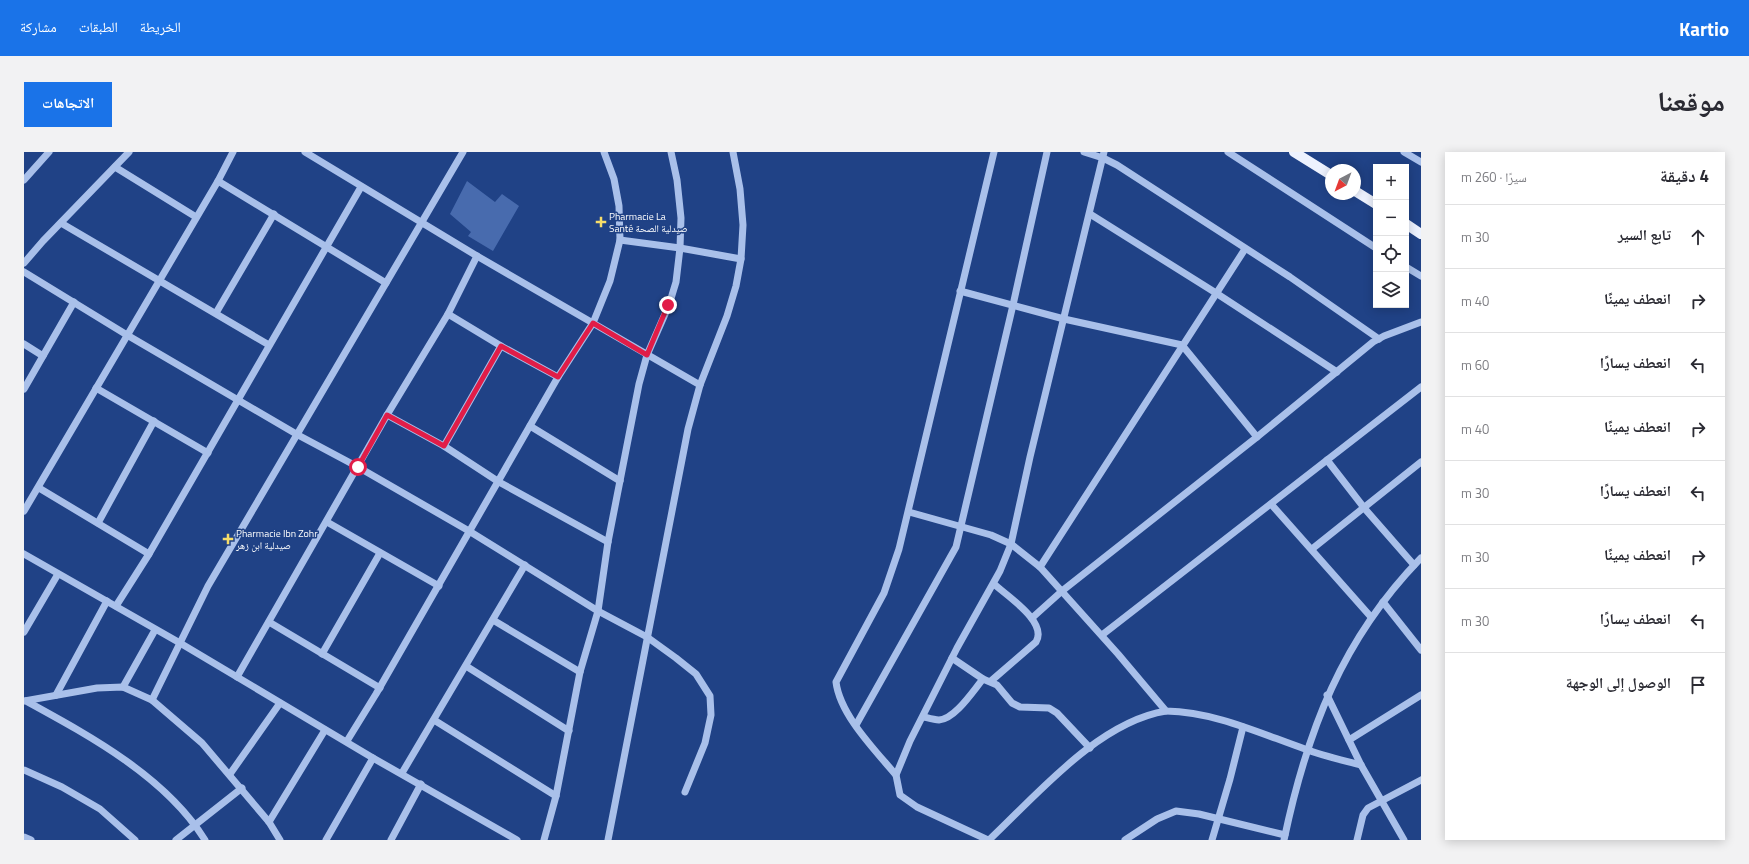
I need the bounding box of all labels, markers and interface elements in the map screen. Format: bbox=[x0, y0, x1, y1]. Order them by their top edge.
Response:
text: Kartio bbox=[1679, 14, 1729, 43]
text: مشاركة bbox=[20, 16, 57, 37]
text: الطبقات bbox=[79, 16, 118, 37]
text: الخريطة bbox=[140, 16, 181, 37]
text: موقعنا bbox=[1657, 79, 1725, 122]
button: الاتجاهات bbox=[24, 82, 112, 127]
text: 4 دقيقة bbox=[1660, 163, 1709, 189]
north arrow bbox=[1325, 164, 1361, 200]
map controls bbox=[1373, 164, 1409, 308]
button: + bbox=[1373, 164, 1409, 200]
text: سيرًا · 260 m bbox=[1461, 167, 1527, 187]
button: − bbox=[1373, 200, 1409, 236]
place label: Pharmacie La Santé صيدلية الصحة bbox=[609, 209, 688, 236]
marker: Pharmacie La Santé صيدلية الصحة bbox=[596, 217, 606, 227]
text: تابع السير bbox=[1618, 223, 1671, 246]
icon: ahead bbox=[1687, 226, 1709, 248]
text: 30 m bbox=[1461, 227, 1489, 247]
button: locate bbox=[1373, 236, 1409, 272]
button: layers bbox=[1373, 272, 1409, 308]
text: انعطف يمينًا bbox=[1604, 287, 1671, 310]
icon: right bbox=[1687, 290, 1709, 312]
text: 40 m bbox=[1461, 291, 1489, 311]
route end bbox=[659, 296, 677, 314]
text: انعطف يسارًا bbox=[1600, 351, 1671, 374]
icon: left bbox=[1687, 354, 1709, 376]
text: 60 m bbox=[1461, 355, 1489, 375]
text: انعطف يمينًا bbox=[1604, 415, 1671, 438]
icon: right bbox=[1687, 418, 1709, 440]
text: 40 m bbox=[1461, 419, 1489, 439]
route start bbox=[349, 458, 367, 476]
text: انعطف يسارًا bbox=[1600, 479, 1671, 502]
icon: left bbox=[1687, 482, 1709, 504]
text: 30 m bbox=[1461, 483, 1489, 503]
place label: Pharmacie Ibn Zohr صيدلية ابن زهر bbox=[235, 526, 318, 553]
marker: Pharmacie Ibn Zohr صيدلية ابن زهر bbox=[223, 534, 233, 544]
text: انعطف يمينًا bbox=[1604, 543, 1671, 566]
icon: right bbox=[1687, 546, 1709, 568]
text: 30 m bbox=[1461, 547, 1489, 567]
text: انعطف يسارًا bbox=[1600, 607, 1671, 630]
icon: left bbox=[1687, 610, 1709, 632]
text: 30 m bbox=[1461, 611, 1489, 631]
text: الوصول إلى الوجهة bbox=[1566, 671, 1671, 694]
icon: arrive bbox=[1687, 674, 1709, 696]

